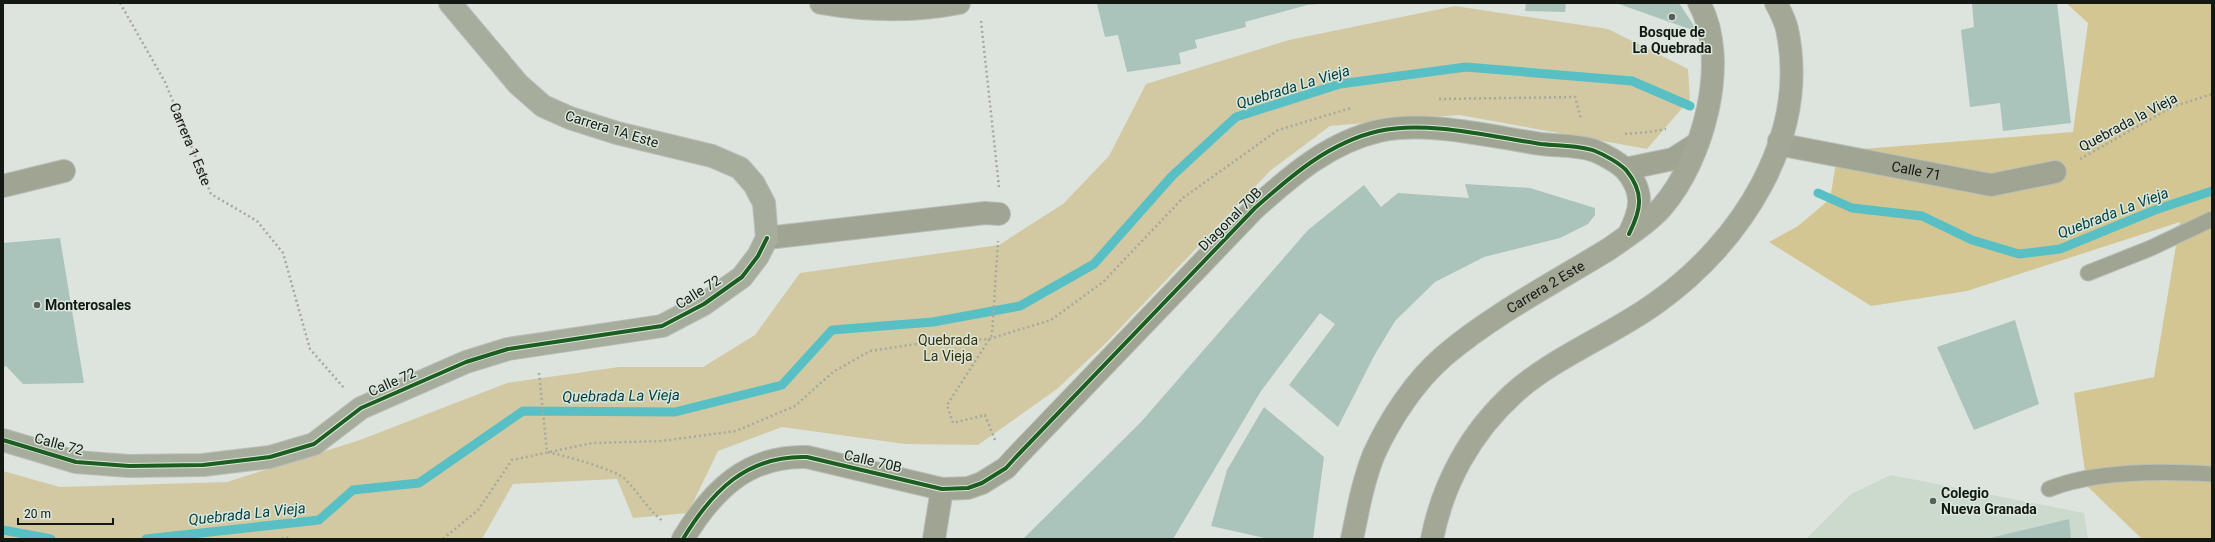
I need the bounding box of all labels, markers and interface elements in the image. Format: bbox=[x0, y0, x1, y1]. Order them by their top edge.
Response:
marker: Bosque de La Quebrada bbox=[1667, 12, 1677, 22]
place label: Bosque de La Quebrada bbox=[1632, 24, 1712, 56]
water label: Quebrada La Vieja bbox=[1234, 61, 1352, 113]
street label: Quebrada la Vieja bbox=[2076, 89, 2180, 155]
street label: Carrera 1 Este bbox=[166, 100, 215, 188]
street label: Carrera 1A Este bbox=[563, 107, 661, 151]
street label: Calle 71 bbox=[1890, 158, 1943, 183]
water label: Quebrada La Vieja bbox=[2055, 183, 2171, 242]
street label: Diagonal 70B bbox=[1195, 184, 1265, 254]
street label: Carrera 2 Este bbox=[1504, 258, 1587, 317]
street label: Calle 72 bbox=[672, 272, 724, 312]
place label: Monterosales bbox=[45, 297, 131, 313]
marker: Monterosales bbox=[32, 300, 42, 310]
park label: Quebrada La Vieja bbox=[918, 332, 978, 364]
street label: Calle 72 bbox=[366, 364, 418, 400]
water label: Quebrada La Vieja bbox=[562, 386, 680, 406]
street label: Calle 72 bbox=[33, 430, 85, 458]
street label: Calle 70B bbox=[843, 447, 903, 475]
place label: Colegio Nueva Granada bbox=[1941, 485, 2037, 517]
marker: Colegio Nueva Granada bbox=[1928, 496, 1938, 506]
water label: Quebrada La Vieja bbox=[188, 499, 307, 529]
scale bar bbox=[18, 500, 113, 526]
text: 20 m bbox=[24, 507, 51, 521]

